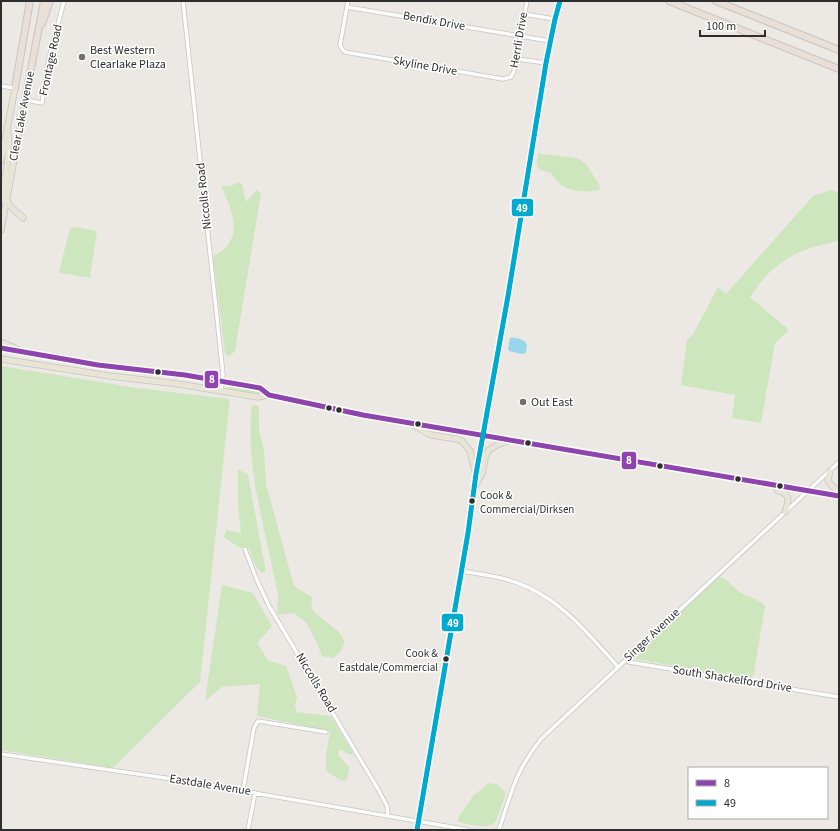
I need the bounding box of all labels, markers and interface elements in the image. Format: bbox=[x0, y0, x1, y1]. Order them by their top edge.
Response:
street label: Bendix Drive bbox=[402, 7, 467, 35]
street label: Herrli Drive bbox=[506, 11, 532, 69]
scale bar bbox=[700, 12, 765, 38]
text: 100 m bbox=[706, 18, 736, 35]
street label: Frontage Road bbox=[35, 23, 67, 97]
place label: Best Western Clearlake Plaza bbox=[90, 42, 166, 73]
marker: Best Western Clearlake Plaza bbox=[77, 52, 87, 62]
street label: Skyline Drive bbox=[392, 52, 458, 80]
street label: Clear Lake Avenue bbox=[5, 70, 39, 162]
street label: Niccolls Road bbox=[192, 162, 216, 230]
line badge: 49 bbox=[511, 198, 534, 217]
text: 49 bbox=[516, 201, 528, 216]
unlabelled marker bbox=[153, 367, 163, 377]
line badge: 8 bbox=[204, 370, 219, 389]
text: 8 bbox=[209, 372, 215, 387]
place label: Out East bbox=[531, 394, 573, 411]
marker: Out East bbox=[518, 397, 528, 407]
unlabelled marker bbox=[324, 403, 334, 413]
unlabelled marker bbox=[334, 405, 344, 415]
unlabelled marker bbox=[413, 419, 423, 429]
unlabelled marker bbox=[523, 438, 533, 448]
line badge: 8 bbox=[621, 451, 637, 470]
text: 8 bbox=[626, 453, 632, 468]
unlabelled marker bbox=[655, 461, 665, 471]
unlabelled marker bbox=[733, 474, 743, 484]
unlabelled marker bbox=[775, 481, 785, 491]
place label: Cook & Commercial/Dirksen bbox=[480, 488, 574, 517]
marker: Cook & Commercial/Dirksen bbox=[467, 496, 477, 506]
street label: Singer Avenue bbox=[620, 604, 684, 666]
line badge: 49 bbox=[441, 613, 464, 632]
text: 49 bbox=[447, 616, 459, 631]
place label: Cook & Eastdale/Commercial bbox=[339, 646, 438, 675]
street label: Niccolls Road bbox=[291, 650, 341, 716]
marker: Cook & Eastdale/Commercial bbox=[441, 654, 451, 664]
street label: South Shackelford Drive bbox=[671, 661, 793, 697]
legend bbox=[688, 767, 828, 819]
street label: Eastdale Avenue bbox=[168, 770, 252, 800]
text: 8 bbox=[724, 775, 730, 792]
text: 49 bbox=[724, 795, 736, 812]

